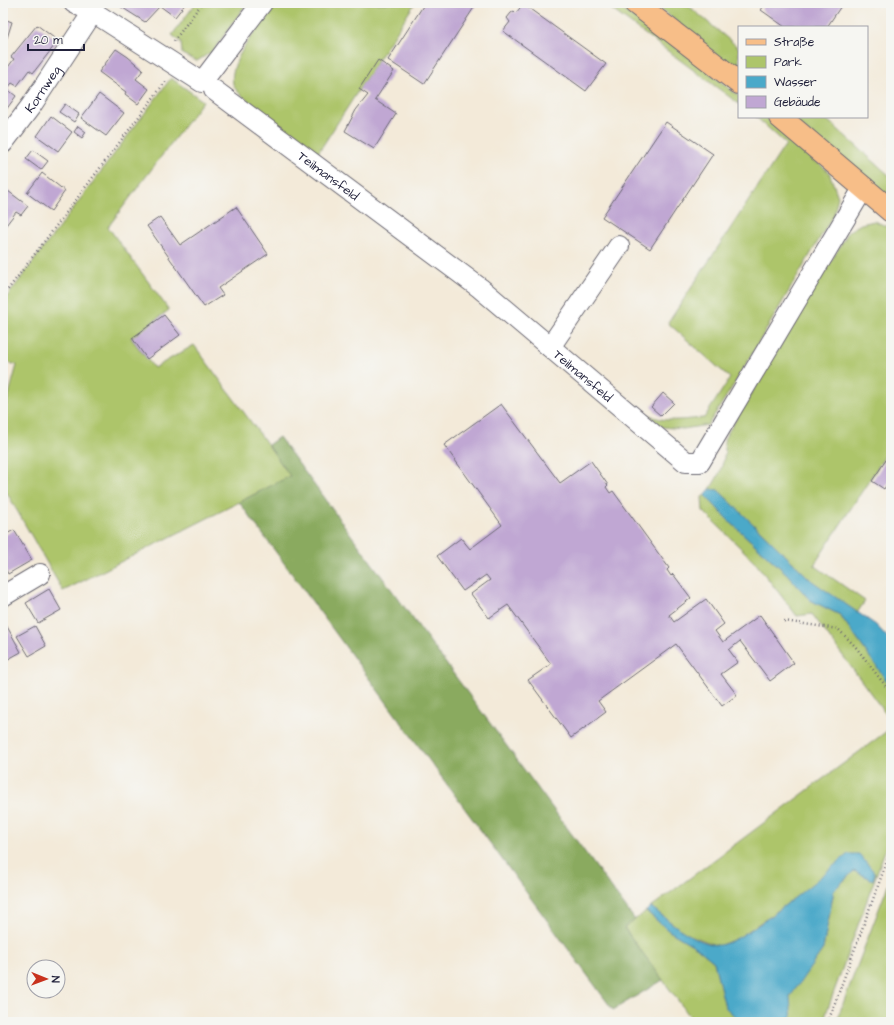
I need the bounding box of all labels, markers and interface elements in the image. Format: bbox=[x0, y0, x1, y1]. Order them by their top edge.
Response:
scale bar bbox=[28, 26, 84, 52]
legend bbox=[738, 26, 868, 118]
text: 20 m bbox=[34, 32, 63, 49]
text: Straße bbox=[774, 34, 815, 51]
text: Park bbox=[774, 54, 802, 71]
street label: Kornweg bbox=[21, 62, 66, 117]
text: Wasser bbox=[774, 74, 817, 91]
text: Gebäude bbox=[774, 94, 821, 111]
street label: Teilmansfeld bbox=[294, 147, 363, 205]
street label: Teilmansfeld bbox=[549, 346, 617, 407]
north arrow bbox=[26, 959, 66, 999]
text: N bbox=[48, 976, 63, 983]

